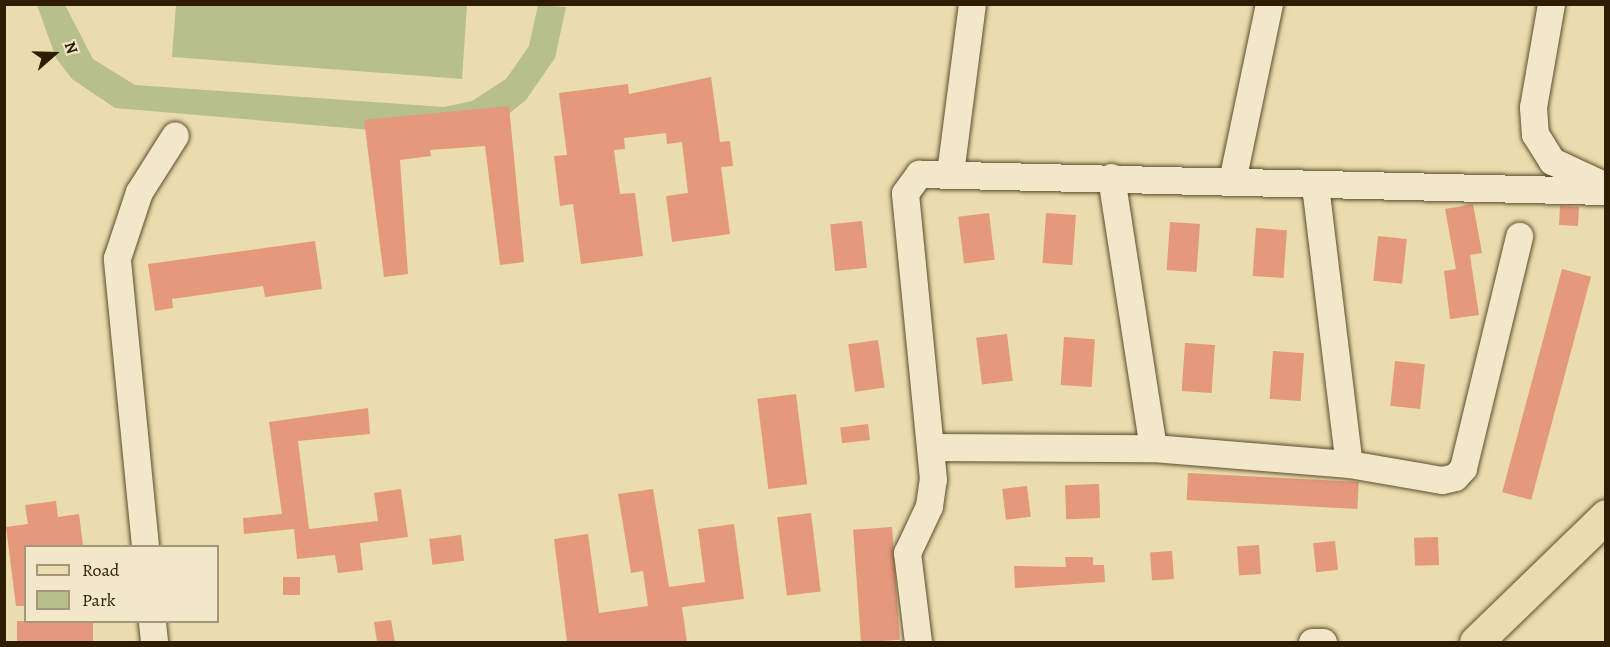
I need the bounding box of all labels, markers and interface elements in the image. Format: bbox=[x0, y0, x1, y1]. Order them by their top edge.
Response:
north arrow bbox=[24, 24, 84, 84]
text: N bbox=[59, 39, 83, 57]
legend bbox=[24, 545, 219, 623]
text: Road bbox=[82, 558, 119, 582]
text: Park bbox=[82, 588, 116, 612]

